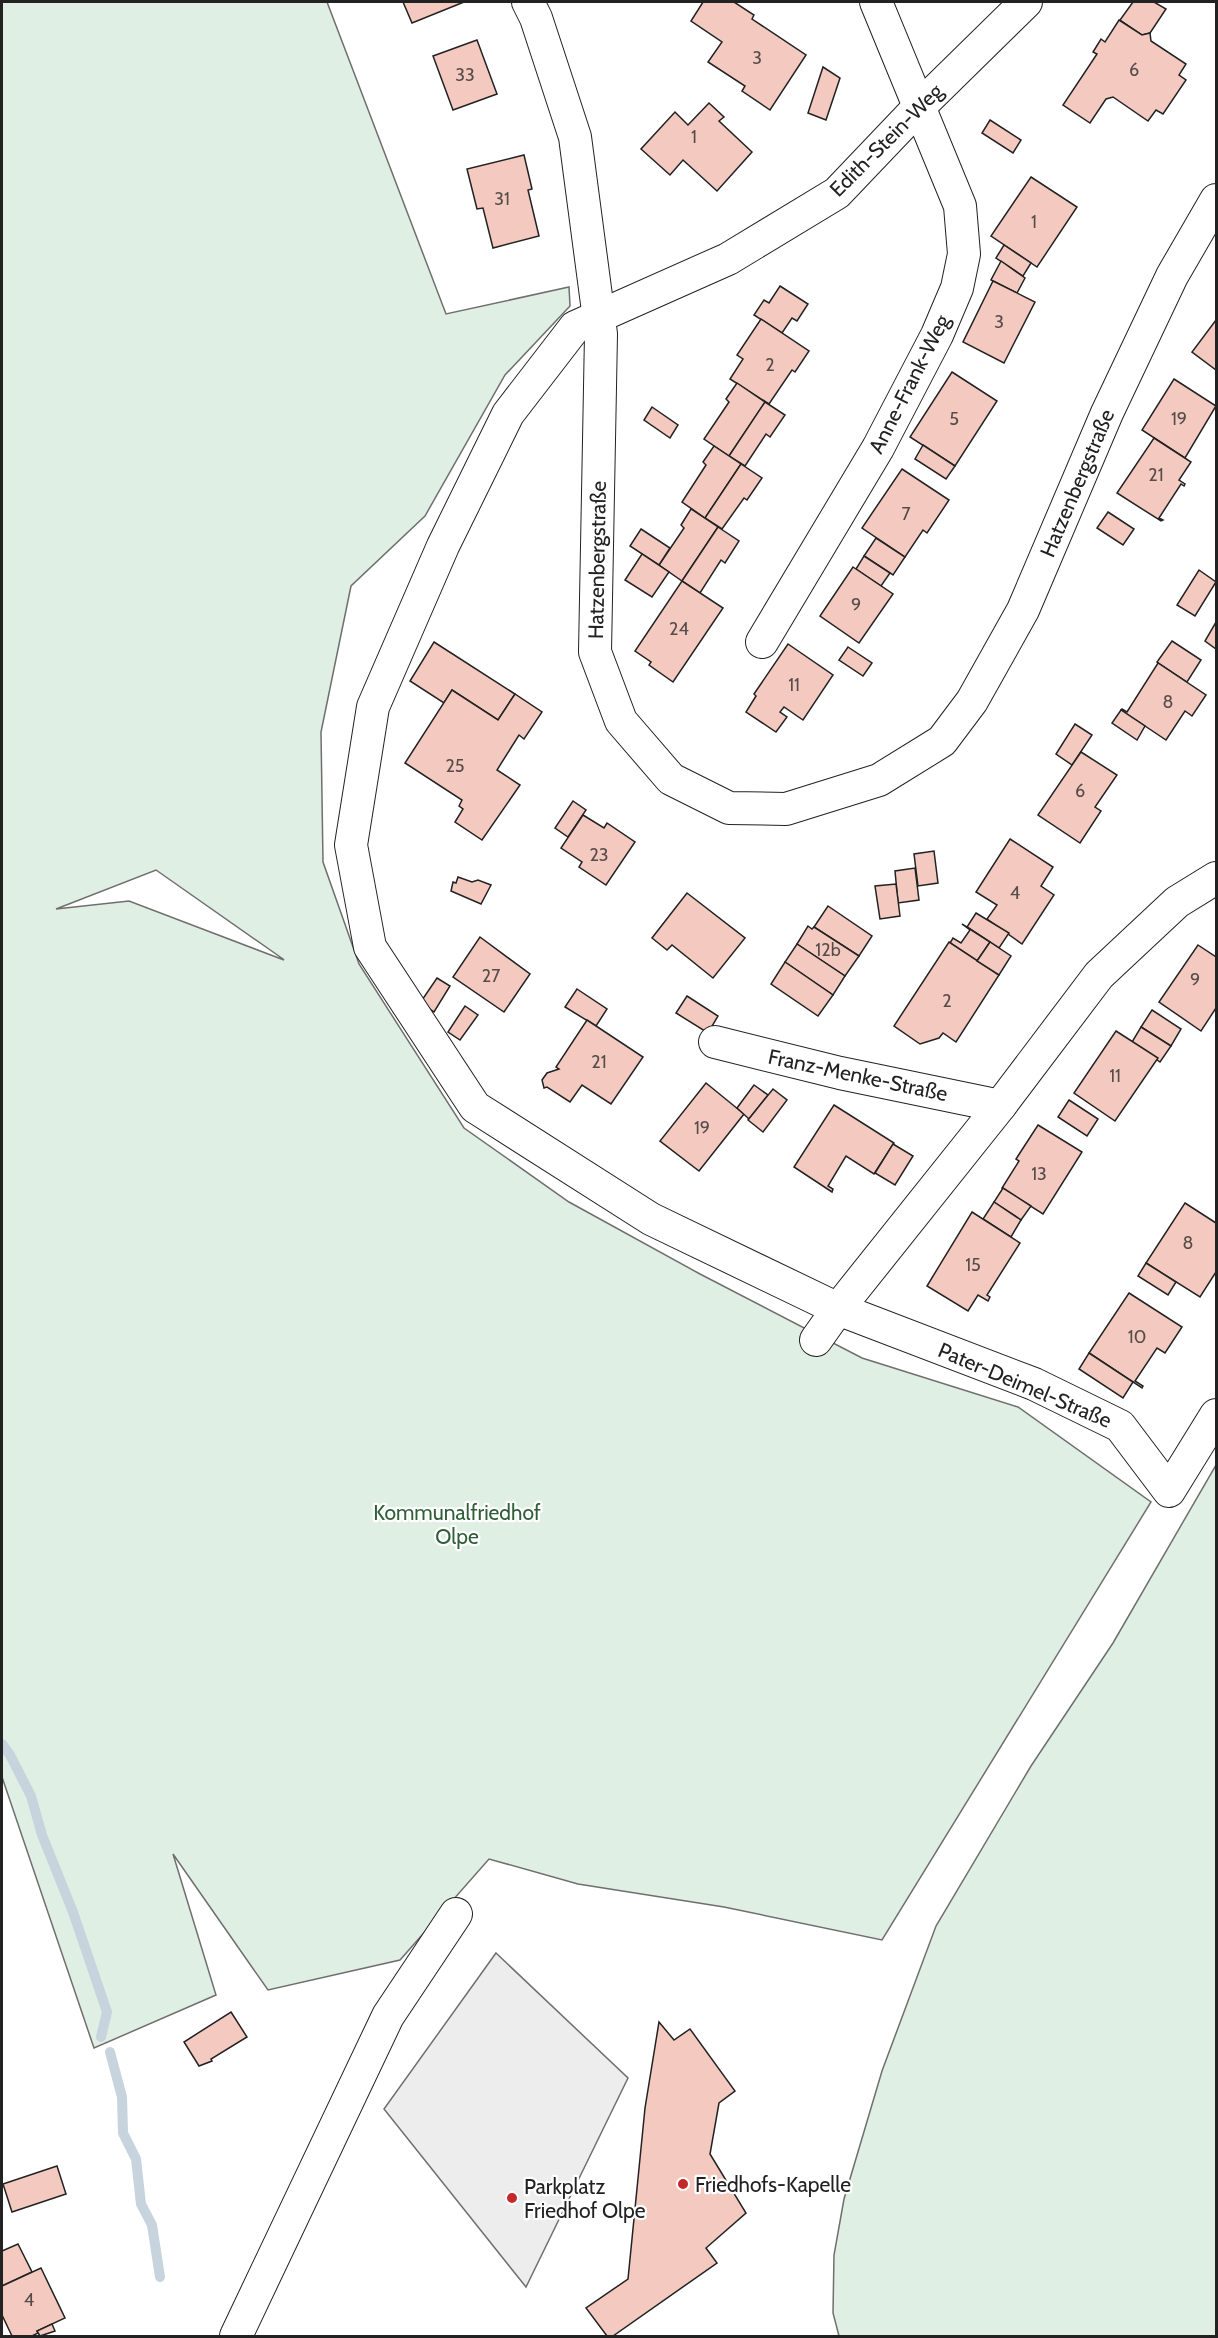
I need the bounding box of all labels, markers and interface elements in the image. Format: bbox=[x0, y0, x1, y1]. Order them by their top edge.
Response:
house number: 3 bbox=[752, 47, 762, 69]
house number: 6 bbox=[1129, 59, 1139, 81]
house number: 33 bbox=[455, 64, 475, 86]
street label: Edith-Stein-Weg bbox=[824, 78, 948, 202]
house number: 1 bbox=[691, 126, 697, 148]
house number: 31 bbox=[494, 188, 510, 210]
house number: 1 bbox=[1031, 211, 1037, 233]
street label: Anne-Frank-Weg bbox=[863, 310, 955, 458]
house number: 3 bbox=[994, 311, 1004, 333]
house number: 2 bbox=[765, 354, 775, 376]
street label: Hatzenbergstraße bbox=[1035, 405, 1120, 561]
house number: 5 bbox=[949, 408, 959, 430]
house number: 19 bbox=[1171, 408, 1187, 430]
house number: 21 bbox=[1148, 464, 1164, 486]
street label: Hatzenbergstraße bbox=[583, 480, 611, 639]
house number: 7 bbox=[901, 503, 911, 525]
house number: 9 bbox=[851, 594, 861, 616]
house number: 24 bbox=[669, 618, 689, 640]
house number: 11 bbox=[788, 674, 800, 696]
house number: 8 bbox=[1163, 691, 1173, 713]
house number: 25 bbox=[445, 755, 465, 777]
house number: 6 bbox=[1075, 780, 1085, 802]
house number: 23 bbox=[589, 844, 609, 866]
house number: 4 bbox=[1010, 882, 1020, 904]
house number: 12b bbox=[815, 939, 841, 961]
house number: 27 bbox=[482, 965, 500, 987]
house number: 9 bbox=[1190, 969, 1200, 991]
house number: 2 bbox=[942, 990, 952, 1012]
street label: Franz-Menke-Straße bbox=[766, 1044, 950, 1106]
house number: 21 bbox=[591, 1051, 607, 1073]
house number: 11 bbox=[1109, 1065, 1121, 1087]
house number: 19 bbox=[694, 1117, 710, 1139]
house number: 13 bbox=[1031, 1163, 1047, 1185]
house number: 8 bbox=[1183, 1232, 1193, 1254]
house number: 15 bbox=[965, 1254, 981, 1276]
house number: 10 bbox=[1128, 1326, 1146, 1348]
street label: Pater-Deimel-Straße bbox=[935, 1337, 1116, 1433]
park label: Kommunalfriedhof Olpe bbox=[373, 1500, 541, 1549]
place label: Friedhofs-Kapelle bbox=[695, 2172, 851, 2197]
place label: Parkplatz Friedhof Olpe bbox=[524, 2174, 646, 2223]
marker: Friedhofs-Kapelle bbox=[676, 2177, 690, 2191]
marker: Parkplatz Friedhof Olpe bbox=[505, 2191, 519, 2205]
house number: 4 bbox=[24, 2289, 34, 2311]

